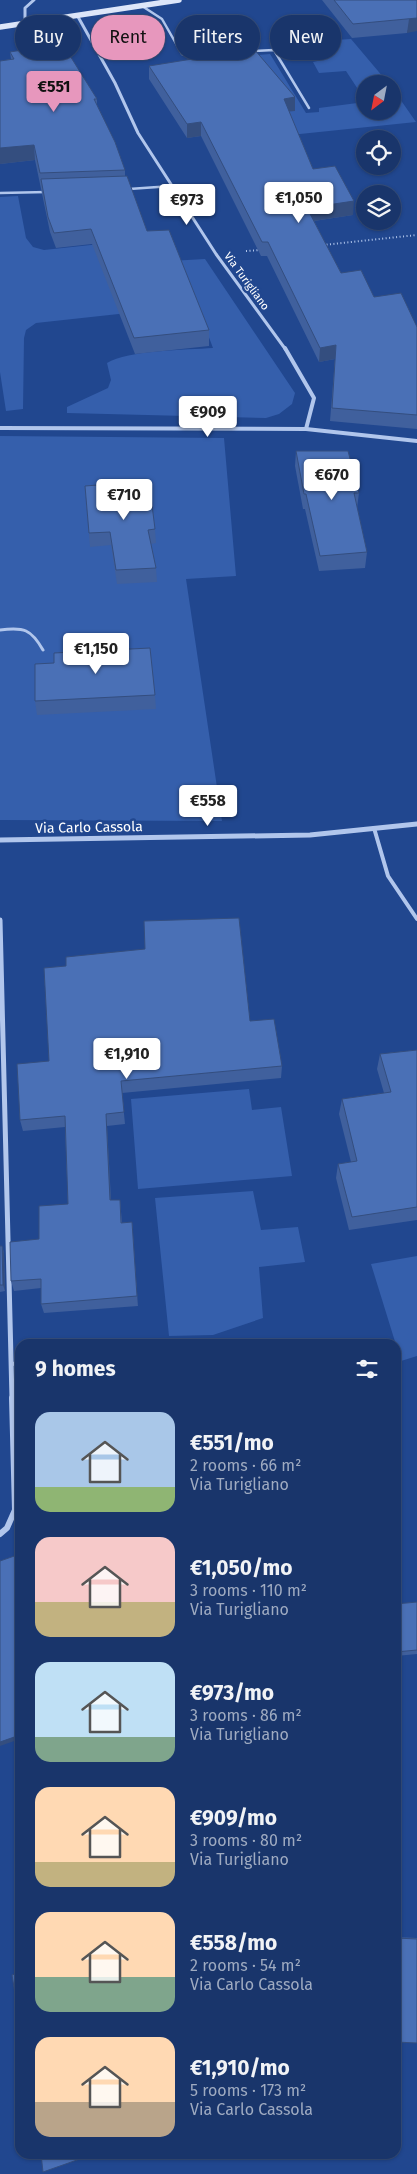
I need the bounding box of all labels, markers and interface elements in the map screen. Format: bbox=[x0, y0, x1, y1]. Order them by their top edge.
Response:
chip: Buy bbox=[15, 15, 81, 60]
chip: Rent bbox=[91, 15, 165, 60]
chip: Filters bbox=[175, 15, 260, 60]
chip: New bbox=[270, 15, 341, 60]
pin: €551 bbox=[24, 70, 84, 113]
north arrow bbox=[356, 75, 401, 120]
map controls bbox=[356, 75, 401, 230]
text: €551 bbox=[37, 77, 71, 96]
button: locate bbox=[356, 130, 401, 175]
pin: €1,050 bbox=[258, 182, 340, 224]
pin: €973 bbox=[157, 184, 217, 226]
button: layers bbox=[356, 185, 401, 230]
text: €1,050 bbox=[275, 188, 323, 207]
text: €973 bbox=[170, 190, 204, 209]
street label: Via Turigliano bbox=[221, 250, 272, 313]
pin: €909 bbox=[178, 396, 238, 438]
text: €909 bbox=[190, 402, 226, 421]
pin: €670 bbox=[302, 458, 362, 501]
text: €670 bbox=[315, 465, 349, 484]
pin: €710 bbox=[94, 478, 154, 521]
text: €710 bbox=[107, 485, 141, 504]
pin: €1,150 bbox=[55, 632, 137, 675]
text: €1,150 bbox=[74, 639, 118, 658]
pin: €558 bbox=[178, 784, 238, 827]
text: €558 bbox=[190, 791, 226, 810]
street label: Via Carlo Cassola bbox=[35, 818, 143, 837]
pin: €1,910 bbox=[86, 1038, 168, 1080]
text: €1,910 bbox=[104, 1044, 150, 1063]
icon: filters bbox=[353, 1355, 381, 1383]
text: 9 homes bbox=[35, 1356, 116, 1382]
text: €551/mo bbox=[190, 1430, 274, 1456]
icon: home bbox=[75, 1432, 135, 1492]
text: 2 rooms · 66 m² bbox=[190, 1456, 301, 1475]
text: Via Turigliano bbox=[190, 1475, 289, 1494]
text: €1,050/mo bbox=[190, 1555, 292, 1581]
icon: home bbox=[75, 1557, 135, 1617]
text: 3 rooms · 110 m² bbox=[190, 1581, 307, 1600]
text: Via Turigliano bbox=[190, 1600, 289, 1619]
text: €973/mo bbox=[190, 1680, 274, 1706]
icon: home bbox=[75, 1682, 135, 1742]
text: 3 rooms · 86 m² bbox=[190, 1706, 302, 1725]
text: Via Turigliano bbox=[190, 1725, 289, 1744]
text: €909/mo bbox=[190, 1805, 277, 1831]
icon: home bbox=[75, 1807, 135, 1867]
text: 3 rooms · 80 m² bbox=[190, 1831, 302, 1850]
text: Via Turigliano bbox=[190, 1850, 289, 1869]
text: €558/mo bbox=[190, 1930, 277, 1956]
icon: home bbox=[75, 1932, 135, 1992]
text: 2 rooms · 54 m² bbox=[190, 1956, 301, 1975]
text: Via Carlo Cassola bbox=[190, 1975, 313, 1994]
text: €1,910/mo bbox=[190, 2055, 290, 2081]
icon: home bbox=[75, 2057, 135, 2117]
text: 5 rooms · 173 m² bbox=[190, 2081, 306, 2100]
text: Via Carlo Cassola bbox=[190, 2100, 313, 2119]

